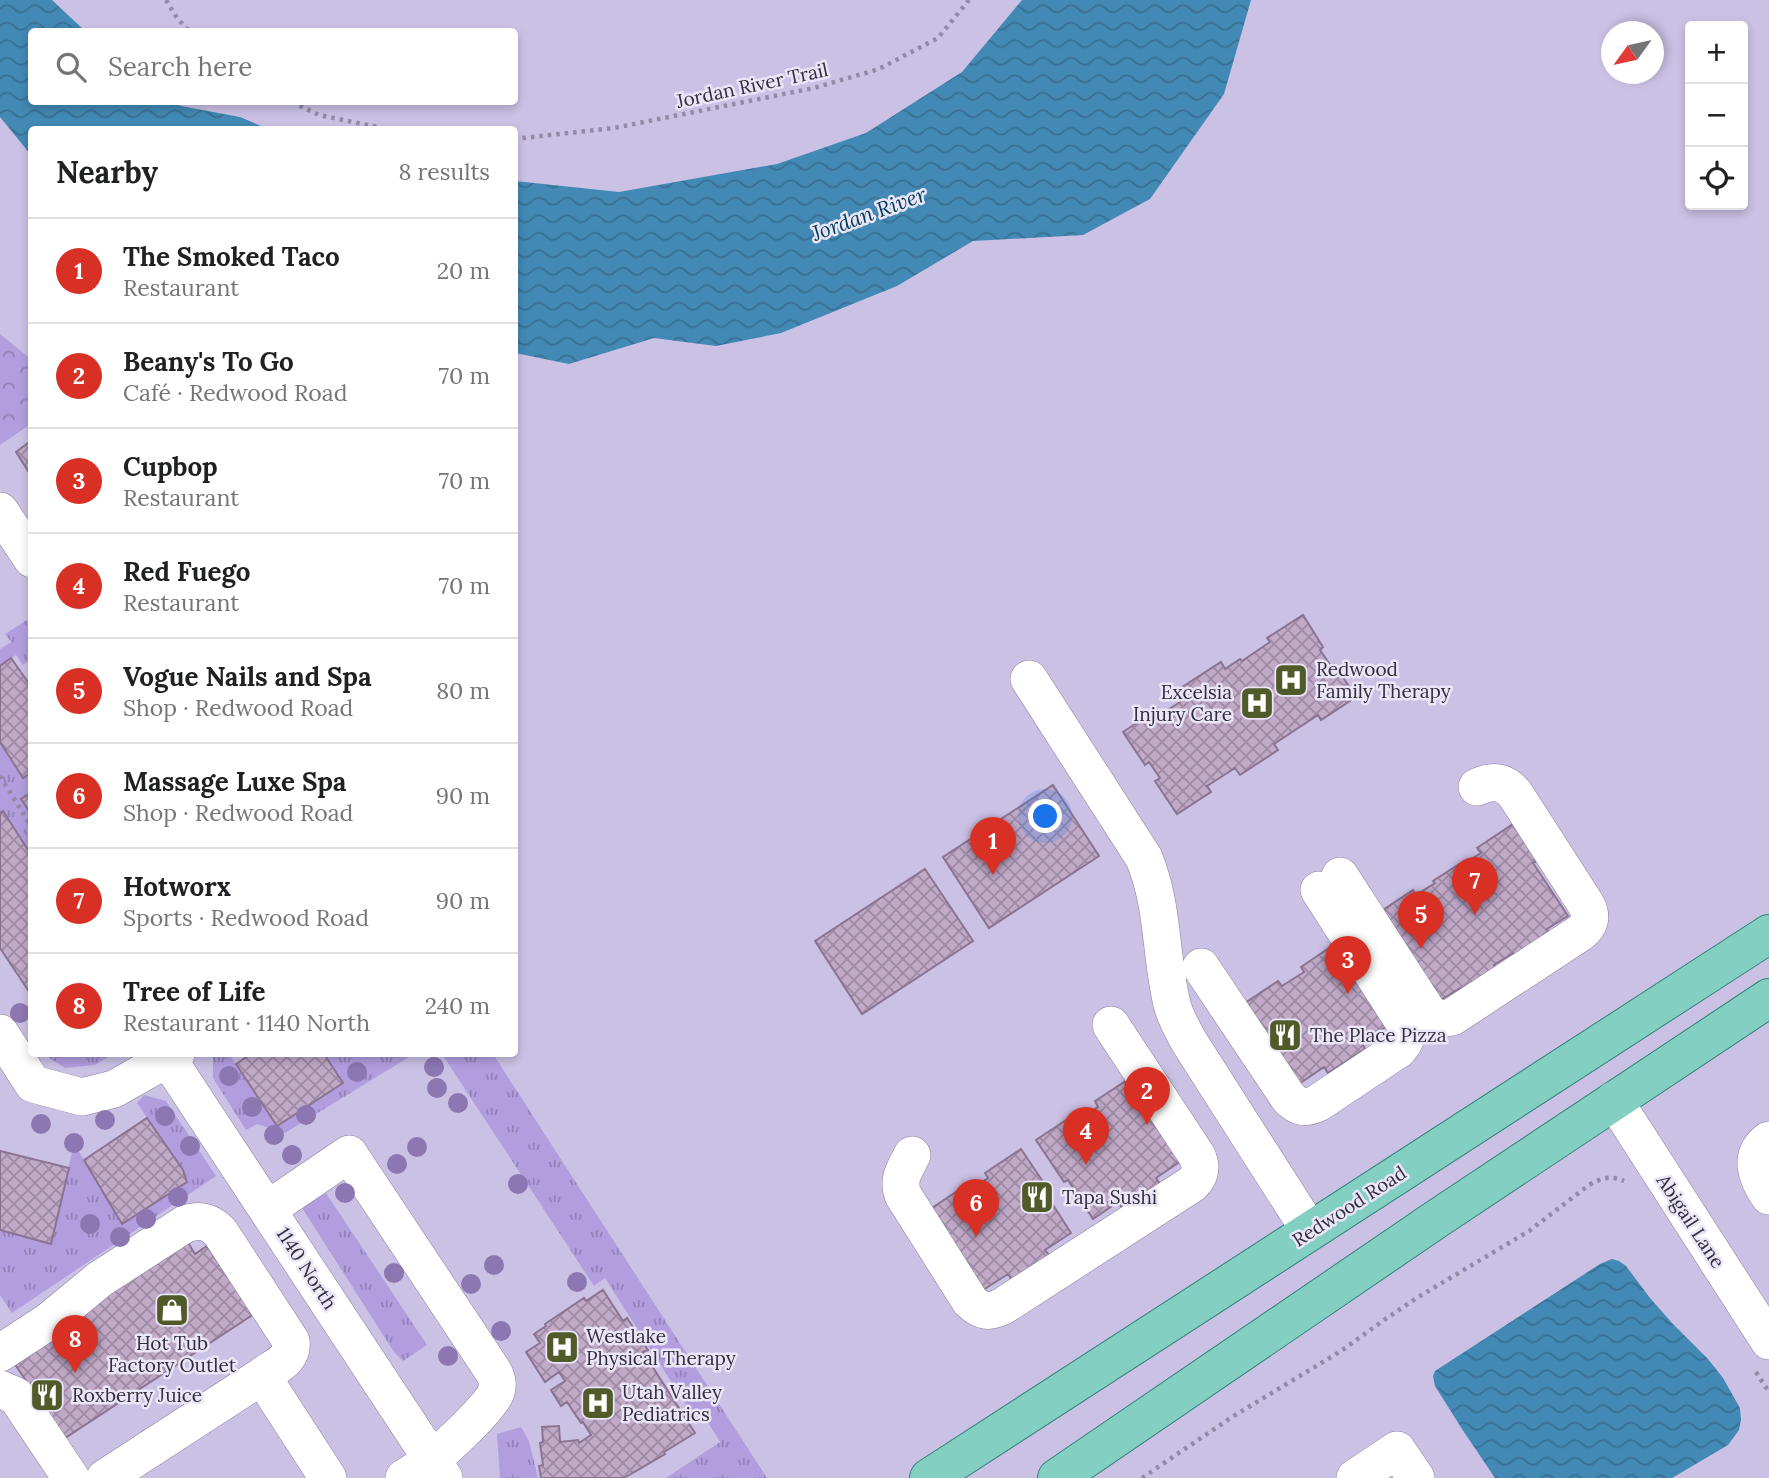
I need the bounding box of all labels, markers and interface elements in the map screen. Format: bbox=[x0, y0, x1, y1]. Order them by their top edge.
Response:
north arrow bbox=[1601, 21, 1664, 84]
map controls bbox=[1685, 21, 1748, 210]
button: + bbox=[1685, 21, 1748, 84]
search box bbox=[28, 28, 518, 105]
icon: search bbox=[52, 48, 90, 86]
text: Search here bbox=[108, 50, 252, 83]
street label: Jordan River Trail bbox=[673, 57, 830, 113]
button: − bbox=[1685, 84, 1748, 147]
button: locate bbox=[1685, 147, 1748, 210]
text: Nearby bbox=[56, 153, 158, 191]
text: 8 results bbox=[399, 157, 490, 186]
water label: Jordan River bbox=[807, 180, 930, 247]
text: The Smoked Taco bbox=[123, 240, 340, 273]
text: 1 bbox=[74, 256, 84, 285]
text: 20 m bbox=[437, 256, 490, 285]
text: Restaurant bbox=[123, 273, 239, 302]
text: Beany's To Go bbox=[123, 345, 294, 378]
text: 2 bbox=[73, 361, 85, 390]
text: 70 m bbox=[439, 361, 490, 390]
text: Café · Redwood Road bbox=[123, 378, 347, 407]
text: Cupbop bbox=[123, 450, 218, 483]
text: 3 bbox=[73, 466, 85, 495]
text: 70 m bbox=[439, 466, 490, 495]
text: Restaurant bbox=[123, 483, 239, 512]
text: Red Fuego bbox=[123, 555, 250, 588]
text: 4 bbox=[73, 571, 85, 600]
text: 70 m bbox=[439, 571, 490, 600]
text: Restaurant bbox=[123, 588, 239, 617]
place label: Redwood Family Therapy bbox=[1316, 657, 1451, 703]
text: Vogue Nails and Spa bbox=[123, 660, 372, 693]
hospital icon: Redwood Family Therapy bbox=[1272, 661, 1310, 699]
text: 5 bbox=[73, 676, 85, 705]
text: 80 m bbox=[436, 676, 490, 705]
place label: Excelsia Injury Care bbox=[1133, 680, 1232, 726]
hospital icon: Excelsia Injury Care bbox=[1238, 684, 1276, 722]
text: Shop · Redwood Road bbox=[123, 693, 353, 722]
text: Massage Luxe Spa bbox=[123, 765, 346, 798]
text: 6 bbox=[72, 781, 86, 810]
text: 90 m bbox=[436, 781, 490, 810]
text: Shop · Redwood Road bbox=[123, 798, 353, 827]
your location bbox=[1028, 799, 1062, 833]
pin: 1 bbox=[970, 817, 1016, 875]
pin: 7 bbox=[1452, 857, 1498, 915]
text: Hotworx bbox=[123, 870, 231, 903]
text: 7 bbox=[74, 886, 84, 915]
text: 90 m bbox=[436, 886, 490, 915]
pin: 5 bbox=[1398, 891, 1444, 949]
text: Sports · Redwood Road bbox=[123, 903, 369, 932]
pin: 3 bbox=[1325, 936, 1371, 994]
text: Tree of Life bbox=[123, 975, 266, 1008]
text: 8 bbox=[72, 991, 86, 1020]
text: 240 m bbox=[425, 991, 490, 1020]
text: Restaurant · 1140 North bbox=[123, 1008, 370, 1037]
restaurant icon: The Place Pizza bbox=[1266, 1016, 1304, 1054]
place label: The Place Pizza bbox=[1310, 1023, 1447, 1047]
pin: 2 bbox=[1124, 1067, 1170, 1125]
pin: 4 bbox=[1063, 1107, 1109, 1165]
street label: Redwood Road bbox=[1288, 1160, 1410, 1252]
street label: Abigail Lane bbox=[1651, 1169, 1730, 1272]
restaurant icon: Tapa Sushi bbox=[1018, 1178, 1056, 1216]
pin: 6 bbox=[953, 1179, 999, 1237]
place label: Tapa Sushi bbox=[1062, 1185, 1157, 1209]
street label: 1140 North bbox=[271, 1222, 343, 1314]
shop icon: Hot Tub Factory Outlet bbox=[153, 1291, 191, 1329]
pin: 8 bbox=[52, 1315, 98, 1373]
place label: Westlake Physical Therapy bbox=[586, 1324, 736, 1370]
hospital icon: Westlake Physical Therapy bbox=[543, 1328, 581, 1366]
place label: Hot Tub Factory Outlet bbox=[108, 1331, 237, 1377]
restaurant icon: Roxberry Juice bbox=[28, 1376, 66, 1414]
place label: Utah Valley Pediatrics bbox=[622, 1380, 722, 1426]
place label: Roxberry Juice bbox=[72, 1383, 202, 1407]
hospital icon: Utah Valley Pediatrics bbox=[579, 1384, 617, 1422]

